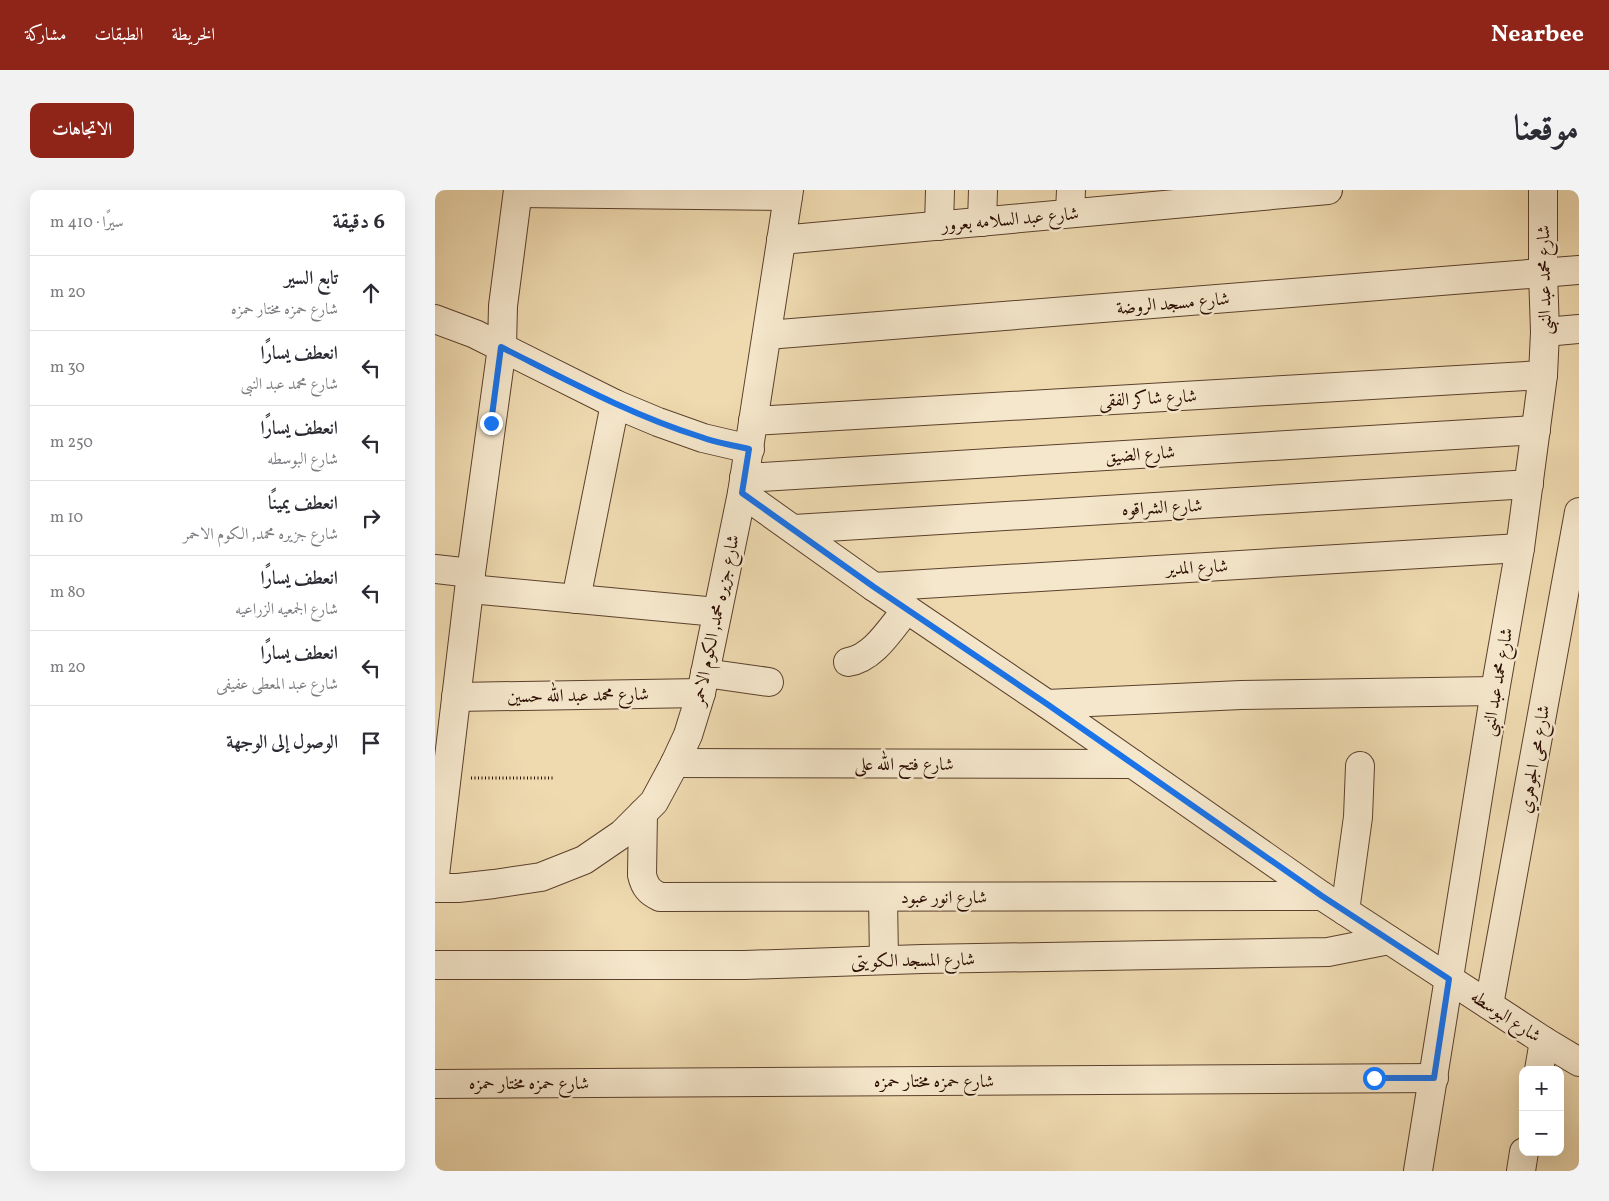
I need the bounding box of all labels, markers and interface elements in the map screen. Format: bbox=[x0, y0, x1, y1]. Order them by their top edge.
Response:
text: Nearbee bbox=[1491, 18, 1584, 52]
text: مشاركة bbox=[25, 23, 66, 48]
text: الطبقات bbox=[94, 23, 143, 48]
text: الخريطة bbox=[171, 23, 215, 48]
button: الاتجاهات bbox=[30, 103, 134, 158]
text: موقعنا bbox=[1514, 106, 1579, 154]
street label: شارع عبد السلامه بعرور bbox=[939, 202, 1080, 240]
text: 6 دقيقة bbox=[333, 208, 385, 237]
text: سيرًا · 410 m bbox=[50, 212, 124, 234]
street label: شارع محمد عبد النبى bbox=[1532, 225, 1560, 335]
text: تابع السير bbox=[285, 266, 338, 292]
icon: ahead bbox=[357, 279, 385, 307]
text: 20 m bbox=[50, 282, 85, 304]
street label: شارع مسجد الروضة bbox=[1116, 287, 1231, 323]
text: شارع حمزه مختار حمزه bbox=[231, 299, 338, 321]
text: انعطف يسارًا bbox=[260, 341, 338, 367]
icon: left bbox=[357, 354, 385, 382]
text: 30 m bbox=[50, 357, 85, 379]
text: شارع محمد عبد النبى bbox=[241, 374, 338, 396]
street label: شارع شاكر الفقى bbox=[1098, 384, 1198, 416]
route end bbox=[480, 412, 503, 435]
text: انعطف يسارًا bbox=[260, 416, 338, 442]
icon: left bbox=[357, 429, 385, 457]
text: 250 m bbox=[50, 432, 93, 454]
street label: شارع الضيق bbox=[1104, 441, 1176, 471]
text: شارع البوسطه bbox=[267, 449, 338, 471]
text: انعطف يمينًا bbox=[268, 491, 338, 517]
street label: شارع الشراقوه bbox=[1121, 494, 1203, 524]
icon: right bbox=[357, 504, 385, 532]
text: 10 m bbox=[50, 507, 83, 529]
text: شارع جزيره محمد, الكوم الاحمر bbox=[183, 524, 338, 546]
street label: شارع جزيره محمد, الكوم الاحمر bbox=[686, 532, 749, 711]
street label: شارع المدير bbox=[1163, 554, 1229, 584]
text: انعطف يسارًا bbox=[260, 566, 338, 592]
icon: left bbox=[357, 579, 385, 607]
text: 80 m bbox=[50, 582, 85, 604]
text: شارع الجمعيه الزراعيه bbox=[235, 599, 338, 621]
street label: شارع محمد عبد النبى bbox=[1477, 626, 1521, 739]
text: انعطف يسارًا bbox=[260, 641, 338, 667]
icon: left bbox=[357, 654, 385, 682]
text: 20 m bbox=[50, 657, 85, 679]
text: شارع عبد المعطى عفيفى bbox=[216, 674, 338, 696]
street label: شارع محمد عبد الله حسين bbox=[507, 680, 649, 711]
street label: شارع محى الجوهري bbox=[1514, 703, 1558, 815]
icon: arrive bbox=[357, 729, 385, 757]
text: الوصول إلى الوجهة bbox=[226, 730, 338, 756]
street label: شارع فتح الله على bbox=[854, 750, 954, 780]
street label: شارع انور عبود bbox=[901, 886, 987, 912]
street label: شارع المسجد الكويتى bbox=[851, 948, 975, 976]
street label: شارع البوسطه bbox=[1464, 985, 1545, 1050]
map controls bbox=[1519, 1066, 1564, 1156]
button: + bbox=[1519, 1066, 1564, 1111]
route start bbox=[1363, 1067, 1386, 1090]
street label: شارع حمزه مختار حمزه bbox=[874, 1070, 994, 1096]
street label: شارع حمزه مختار حمزه bbox=[469, 1072, 589, 1098]
button: − bbox=[1519, 1111, 1564, 1156]

